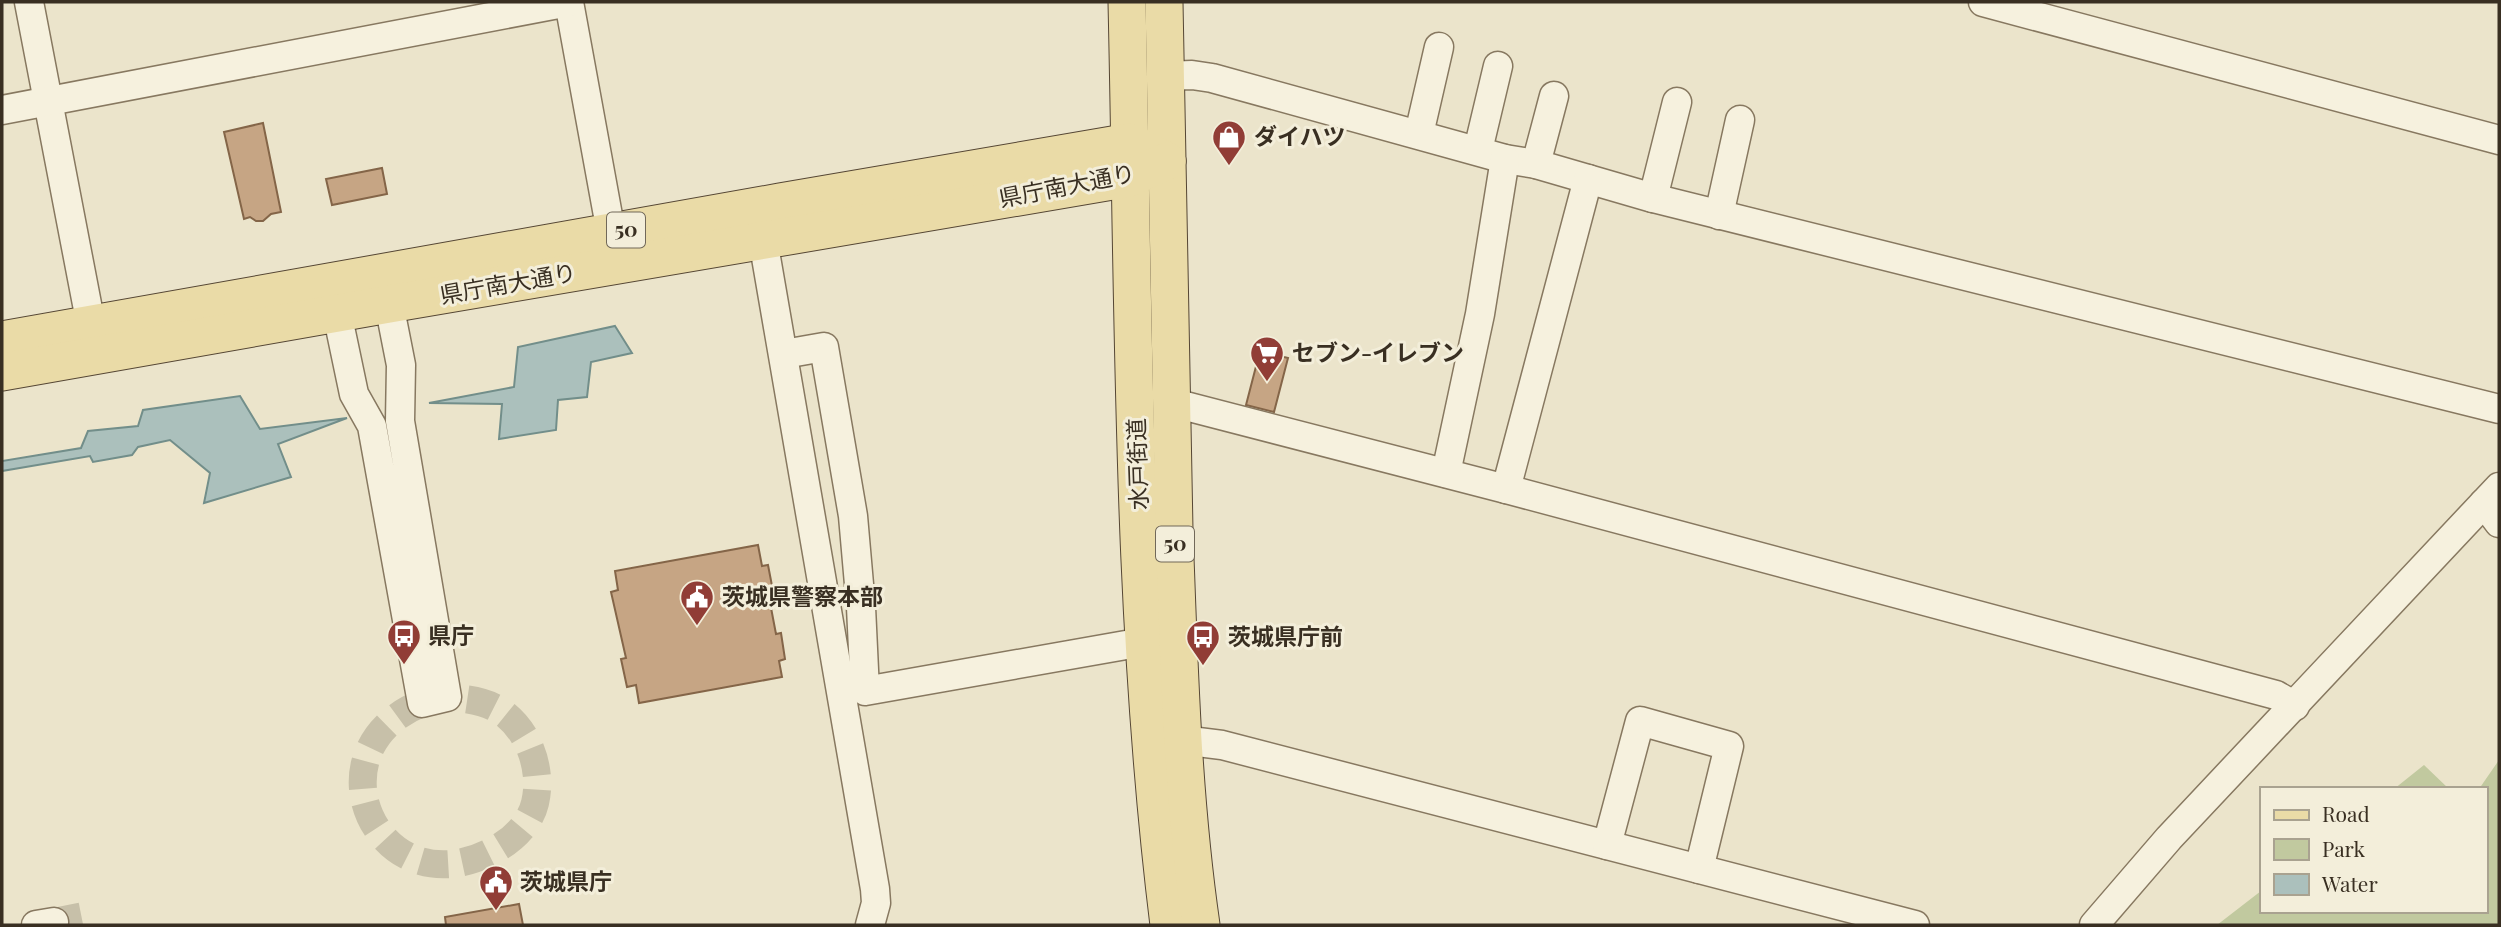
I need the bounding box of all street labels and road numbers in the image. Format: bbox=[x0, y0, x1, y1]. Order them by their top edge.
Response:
street label: 県庁南大通り bbox=[996, 156, 1137, 213]
road number: 50 bbox=[607, 212, 645, 247]
street label: 県庁南大通り bbox=[437, 255, 578, 310]
street label: 水戸街道 bbox=[1119, 418, 1154, 511]
road number: 50 bbox=[1156, 526, 1194, 562]

